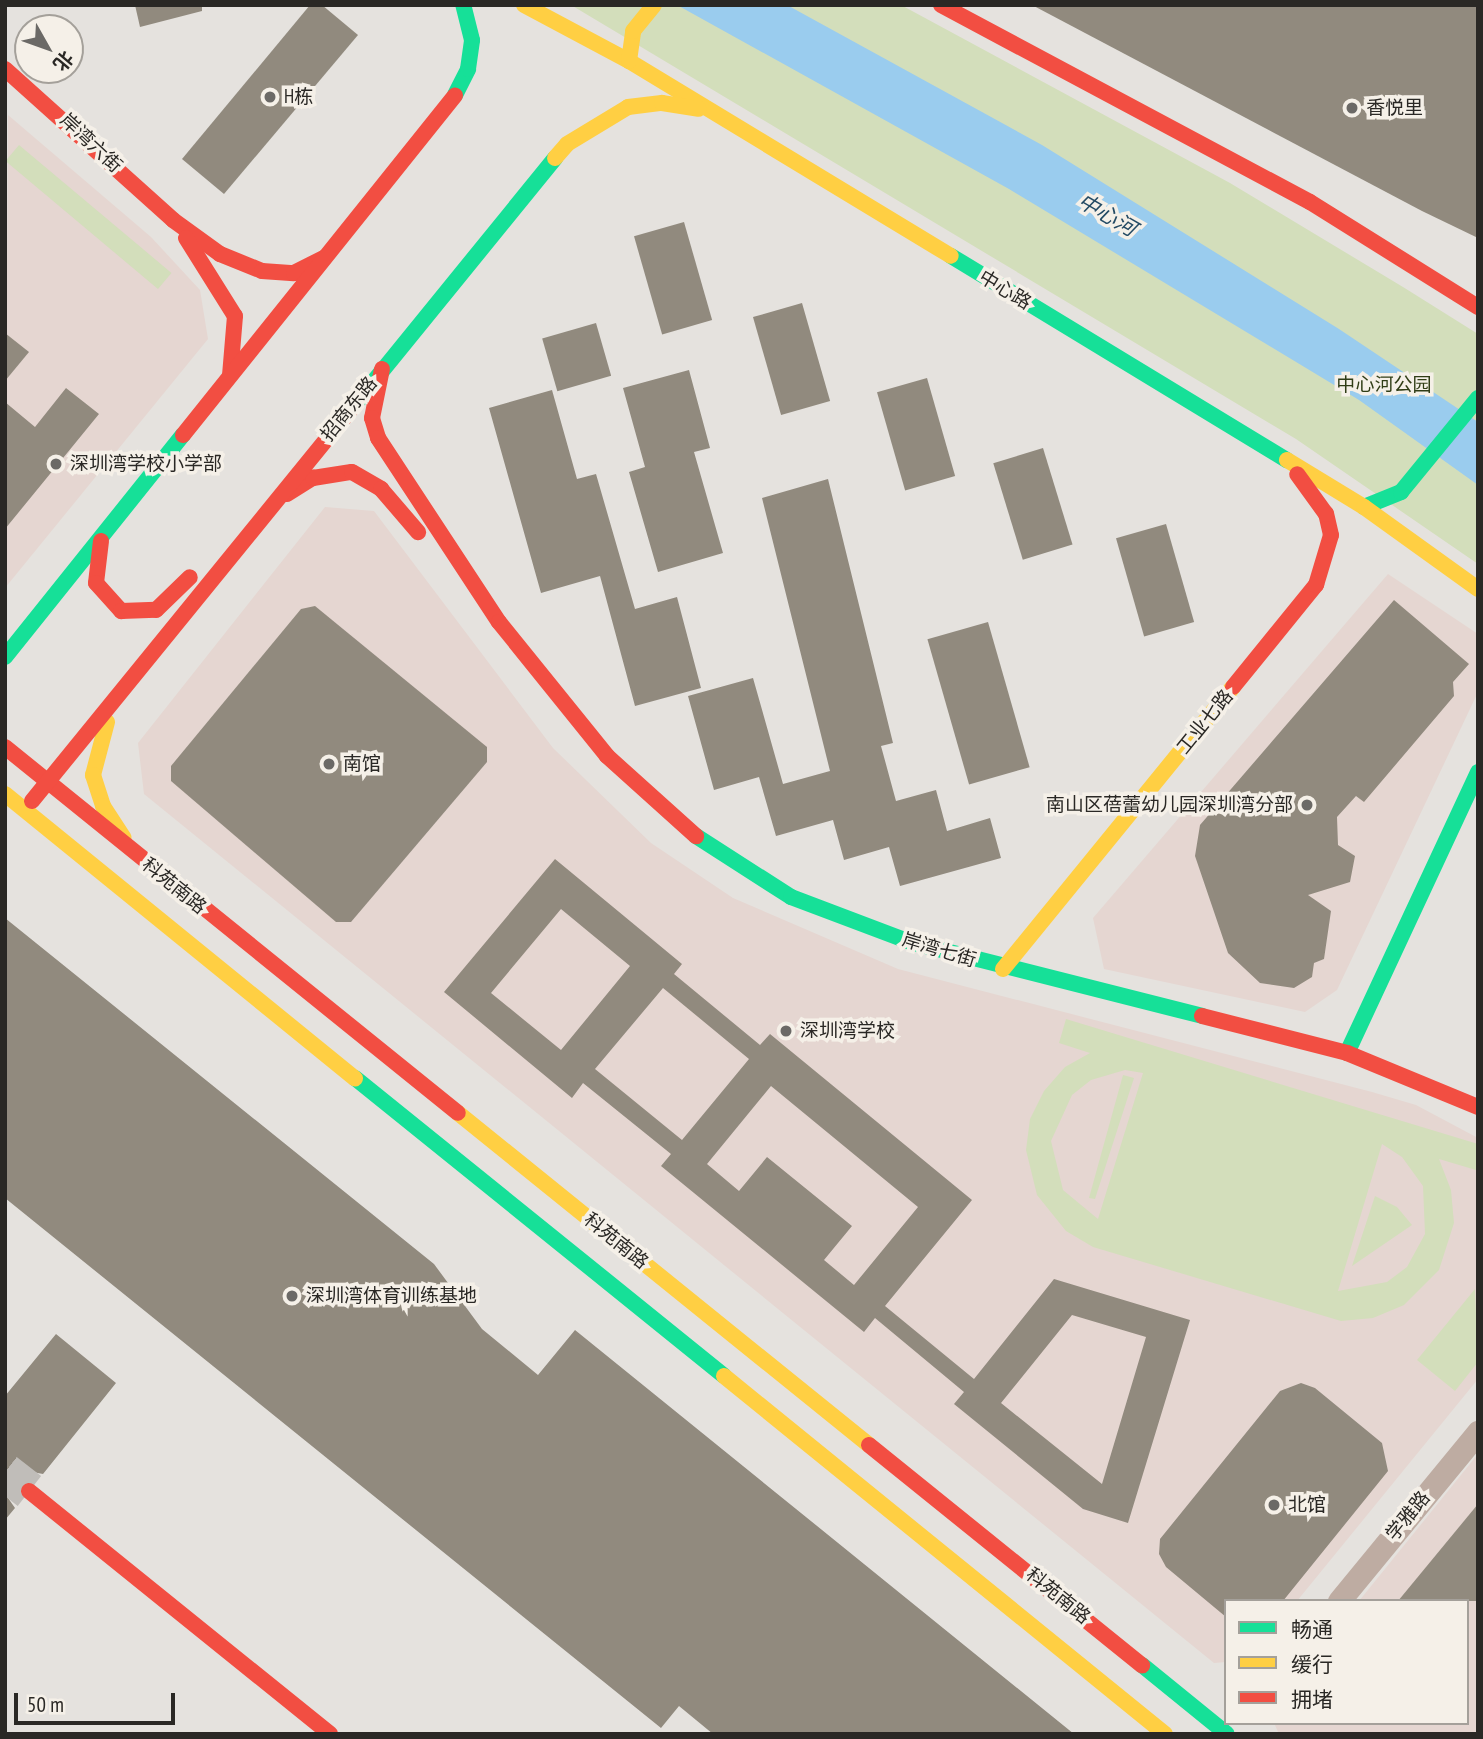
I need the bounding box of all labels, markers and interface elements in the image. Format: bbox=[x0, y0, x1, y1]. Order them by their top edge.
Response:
north arrow bbox=[14, 14, 84, 84]
text: 北 bbox=[48, 46, 79, 76]
place label: H栋 bbox=[284, 86, 313, 108]
marker: H栋 bbox=[262, 89, 278, 105]
place label: 香悦里 bbox=[1366, 97, 1423, 119]
marker: 香悦里 bbox=[1344, 100, 1360, 116]
street label: 岸湾六街 bbox=[55, 109, 127, 177]
water label: 中心河 bbox=[1073, 188, 1141, 242]
street label: 中心路 bbox=[975, 266, 1035, 314]
street label: 招商东路 bbox=[316, 372, 382, 446]
park label: 中心河公园 bbox=[1337, 374, 1431, 396]
place label: 深圳湾学校小学部 bbox=[70, 453, 222, 475]
marker: 深圳湾学校小学部 bbox=[48, 456, 64, 472]
street label: 工业七路 bbox=[1172, 685, 1238, 759]
place label: 南馆 bbox=[343, 753, 381, 775]
marker: 南馆 bbox=[321, 756, 337, 772]
place label: 南山区蓓蕾幼儿园深圳湾分部 bbox=[1046, 794, 1293, 816]
marker: 南山区蓓蕾幼儿园深圳湾分部 bbox=[1299, 797, 1315, 813]
street label: 科苑南路 bbox=[137, 853, 211, 919]
street label: 岸湾七街 bbox=[899, 928, 979, 972]
place label: 深圳湾学校 bbox=[800, 1020, 895, 1042]
marker: 深圳湾学校 bbox=[778, 1023, 794, 1039]
street label: 科苑南路 bbox=[579, 1208, 653, 1274]
place label: 深圳湾体育训练基地 bbox=[306, 1285, 477, 1307]
marker: 深圳湾体育训练基地 bbox=[284, 1288, 300, 1304]
street label: 学雅路 bbox=[1381, 1487, 1435, 1545]
place label: 北馆 bbox=[1288, 1494, 1326, 1516]
marker: 北馆 bbox=[1266, 1497, 1282, 1513]
street label: 科苑南路 bbox=[1021, 1563, 1095, 1629]
legend bbox=[1224, 1599, 1469, 1725]
text: 畅通 bbox=[1291, 1616, 1333, 1643]
text: 缓行 bbox=[1291, 1651, 1333, 1678]
scale bar bbox=[18, 1680, 178, 1724]
text: 拥堵 bbox=[1291, 1686, 1333, 1713]
text: 50 m bbox=[27, 1691, 64, 1718]

